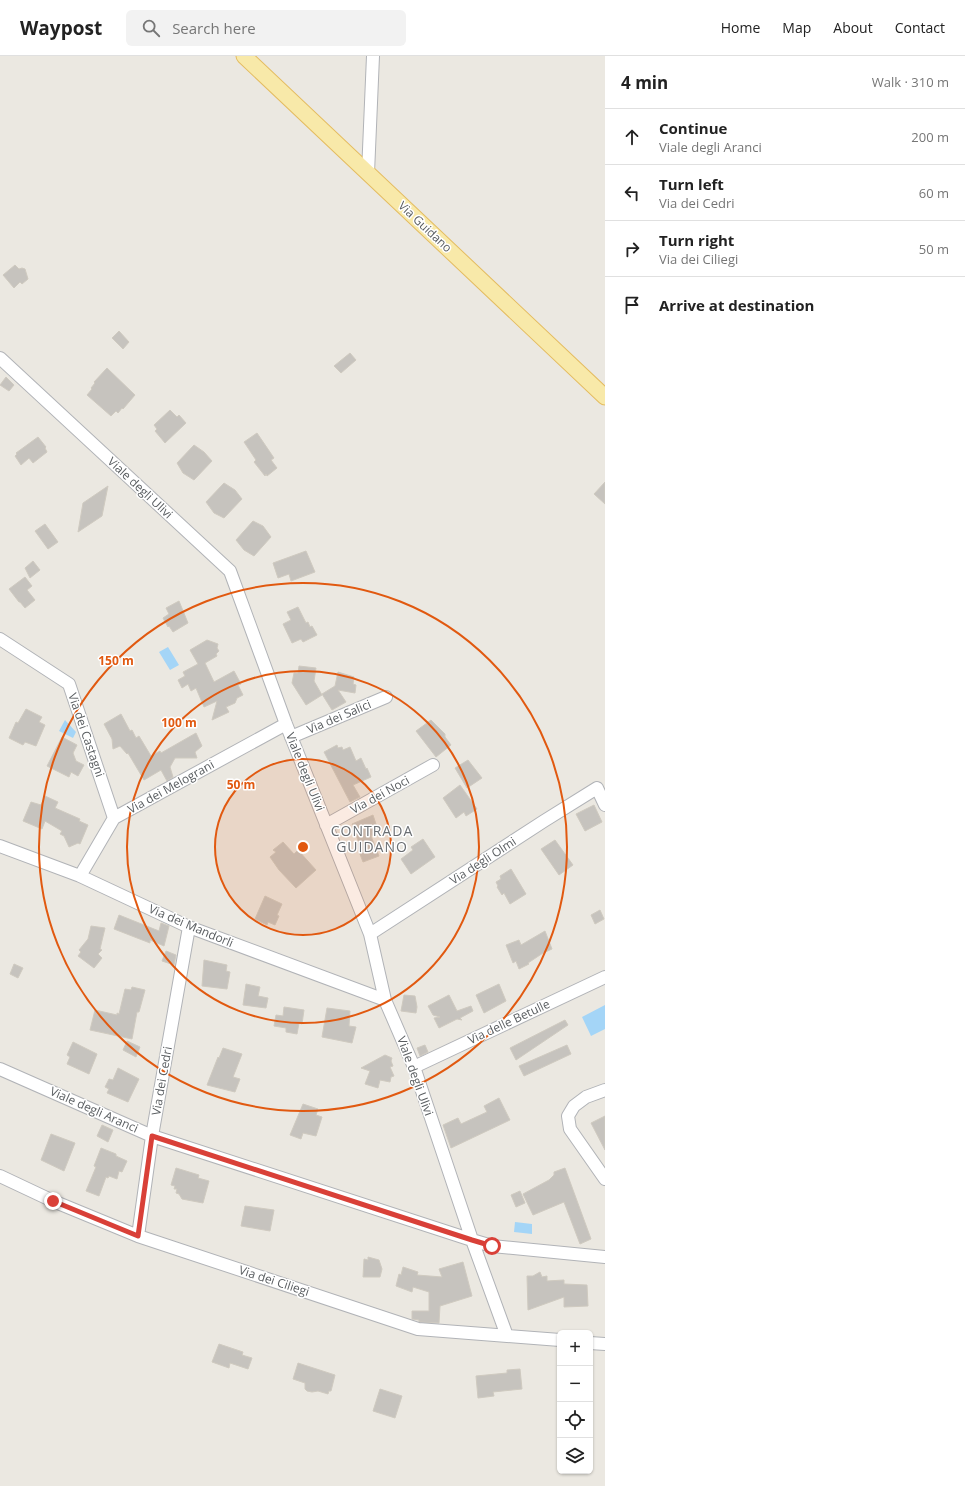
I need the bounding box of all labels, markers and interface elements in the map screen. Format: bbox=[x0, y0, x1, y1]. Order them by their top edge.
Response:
search box bbox=[126, 10, 406, 46]
text: Waypost bbox=[20, 15, 102, 41]
icon: search bbox=[140, 17, 162, 39]
text: Search here bbox=[172, 18, 256, 38]
text: Home bbox=[721, 18, 760, 37]
text: Map bbox=[782, 18, 811, 37]
text: About bbox=[833, 18, 873, 37]
text: Contact bbox=[895, 18, 945, 37]
text: 4 min bbox=[621, 71, 668, 94]
text: Walk · 310 m bbox=[872, 73, 949, 91]
text: Continue bbox=[659, 118, 727, 138]
icon: ahead bbox=[621, 126, 643, 148]
text: 200 m bbox=[911, 128, 949, 146]
text: Viale degli Aranci bbox=[659, 138, 762, 156]
text: Turn left bbox=[659, 174, 724, 194]
icon: left bbox=[621, 182, 643, 204]
text: 60 m bbox=[919, 184, 949, 202]
text: Via dei Cedri bbox=[659, 194, 735, 212]
street label: Via Guidano bbox=[395, 197, 456, 256]
text: Turn right bbox=[659, 230, 734, 250]
icon: right bbox=[621, 238, 643, 260]
text: 50 m bbox=[919, 240, 949, 258]
text: Via dei Ciliegi bbox=[659, 250, 738, 268]
icon: arrive bbox=[621, 294, 643, 316]
text: Arrive at destination bbox=[659, 295, 814, 315]
street label: Viale degli Ulivi bbox=[104, 453, 177, 522]
text: 150 m bbox=[98, 652, 134, 669]
street label: Via dei Castagni bbox=[64, 690, 109, 779]
street label: Via dei Salici bbox=[304, 695, 374, 738]
text: 100 m bbox=[161, 714, 197, 731]
street label: Viale degli Ulivi bbox=[282, 730, 329, 814]
street label: Via dei Melograni bbox=[124, 756, 217, 817]
street label: Via dei Noci bbox=[347, 771, 412, 818]
text: 50 m bbox=[227, 776, 255, 793]
district label: CONTRADA GUIDANO bbox=[331, 821, 413, 856]
street label: Via degli Olmi bbox=[446, 833, 519, 888]
centre of rings bbox=[296, 840, 310, 854]
street label: Via dei Mandorli bbox=[146, 900, 236, 951]
street label: Via delle Betulle bbox=[465, 995, 553, 1048]
street label: Viale degli Ulivi bbox=[393, 1034, 438, 1118]
street label: Via dei Cedri bbox=[147, 1045, 176, 1117]
street label: Viale degli Aranci bbox=[47, 1082, 141, 1137]
route end bbox=[44, 1192, 62, 1210]
route start bbox=[483, 1237, 501, 1255]
street label: Via dei Ciliegi bbox=[237, 1261, 312, 1300]
map controls bbox=[557, 1330, 593, 1474]
button: + bbox=[557, 1330, 593, 1366]
button: − bbox=[557, 1366, 593, 1402]
button: locate bbox=[557, 1402, 593, 1438]
button: layers bbox=[557, 1438, 593, 1474]

